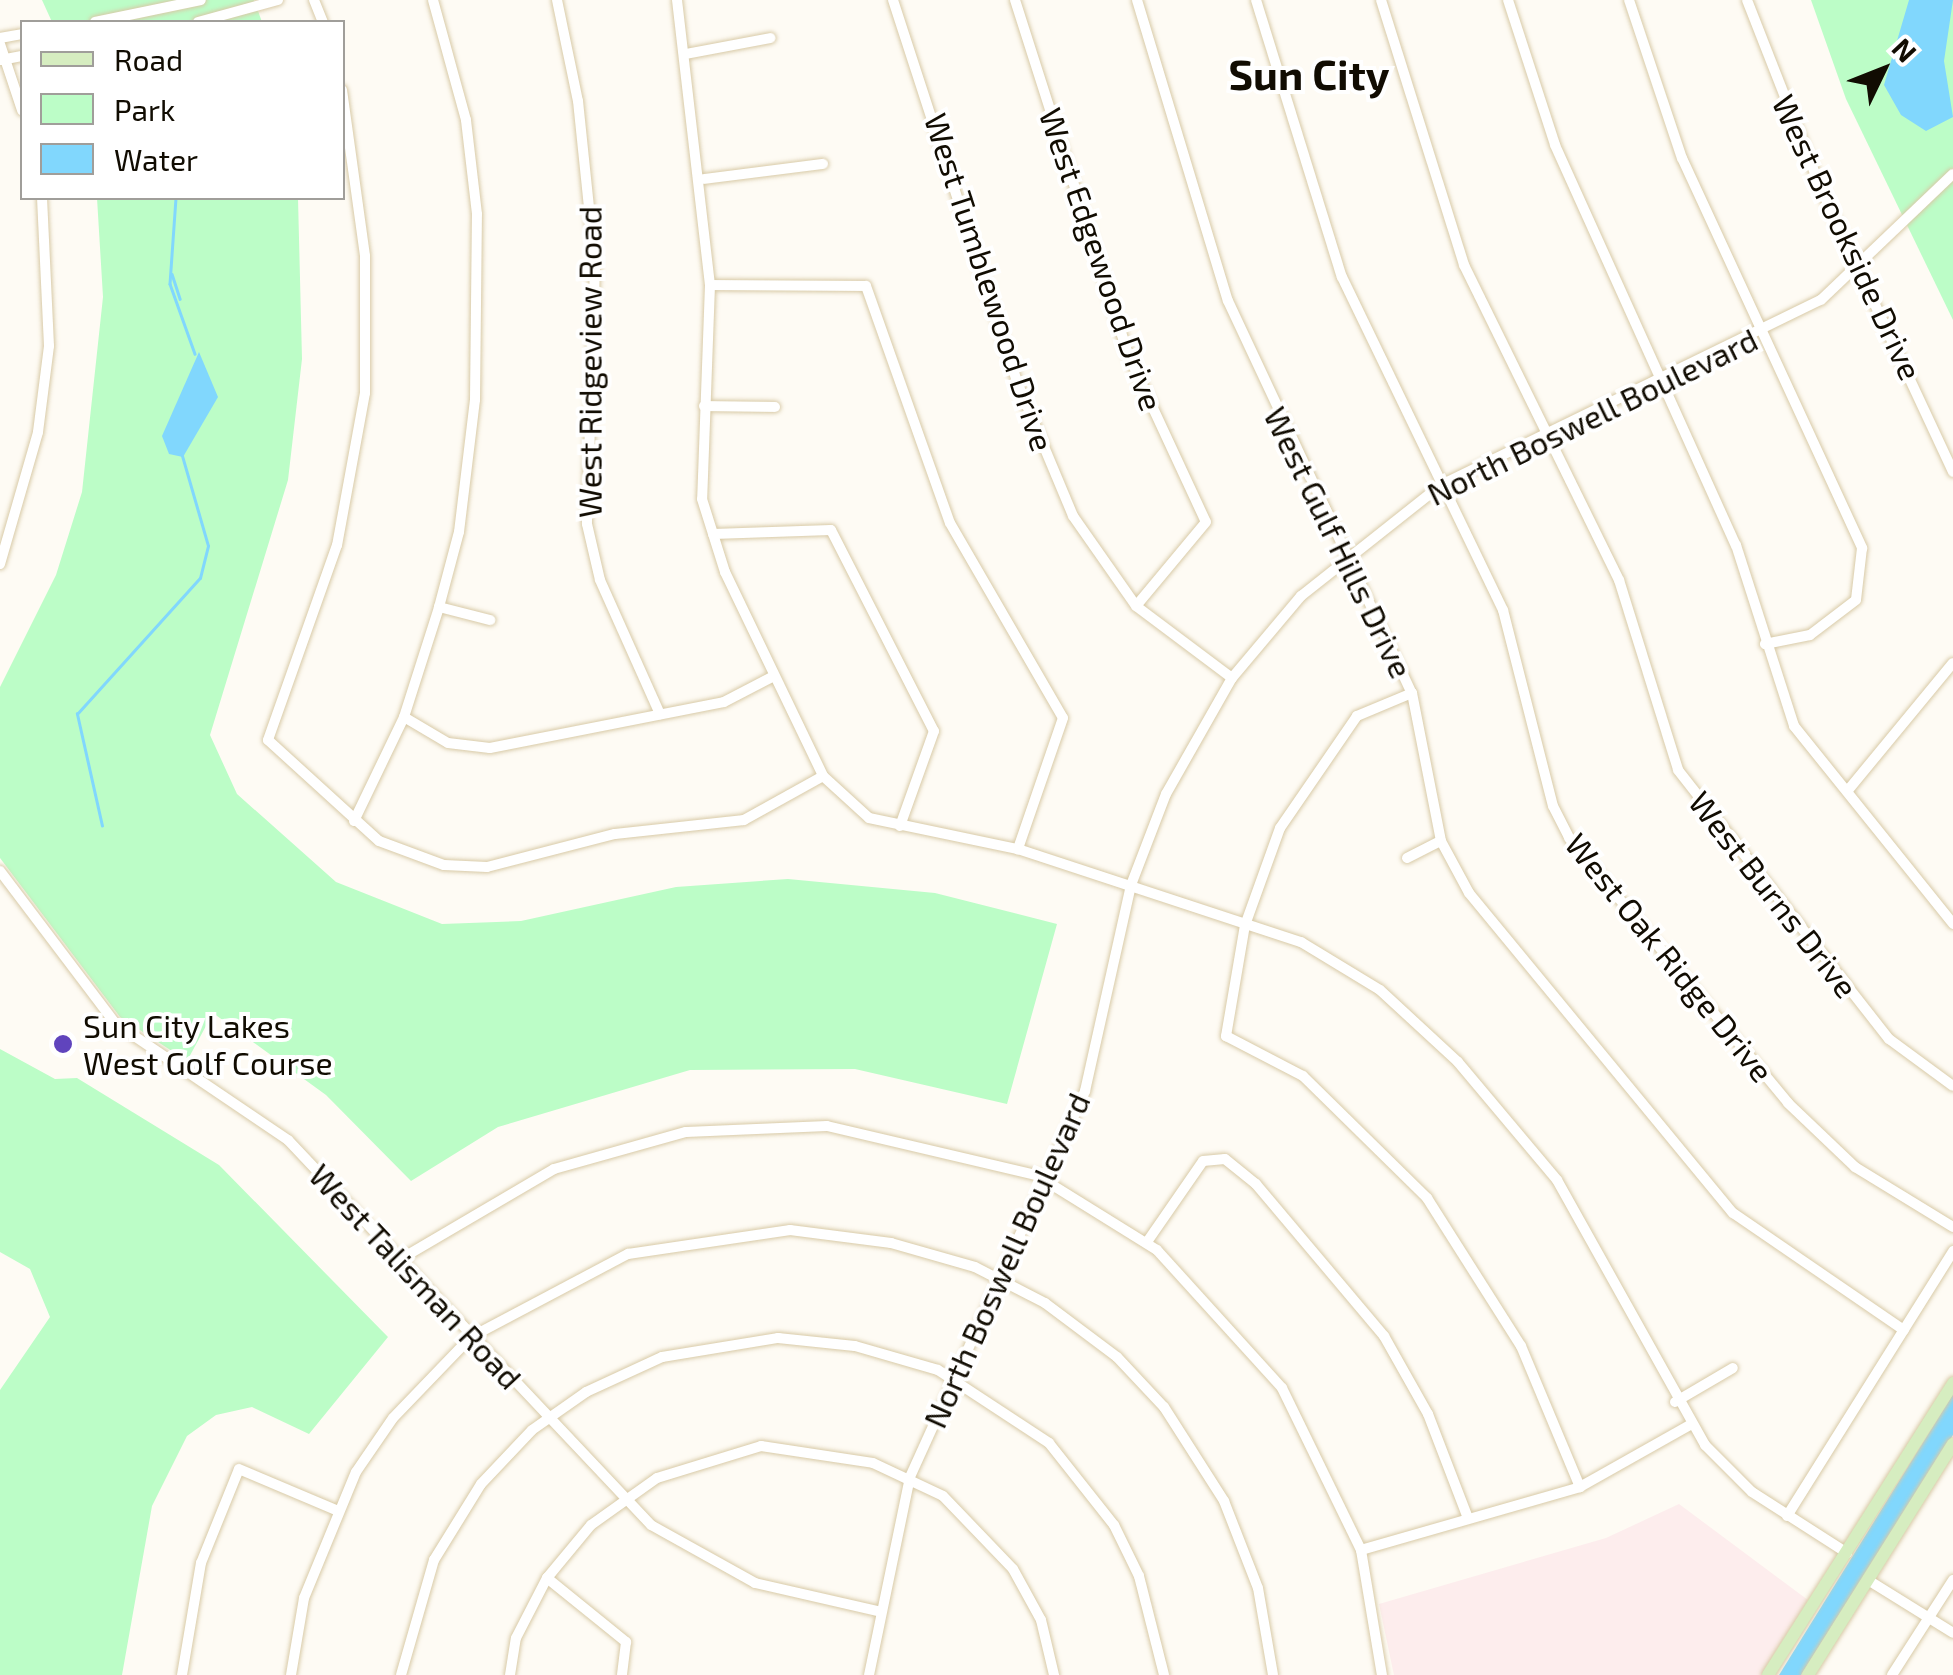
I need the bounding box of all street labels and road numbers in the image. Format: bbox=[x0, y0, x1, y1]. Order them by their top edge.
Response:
street label: West Brookside Drive bbox=[1765, 88, 1931, 386]
street label: West Edgewood Drive bbox=[1032, 103, 1172, 415]
street label: West Tumblewood Drive bbox=[917, 108, 1063, 456]
street label: West Ridgeview Road bbox=[570, 206, 608, 518]
street label: North Boswell Boulevard bbox=[1420, 319, 1764, 513]
street label: West Gulf Hills Drive bbox=[1257, 400, 1421, 684]
street label: West Burns Drive bbox=[1681, 783, 1867, 1005]
street label: West Oak Ridge Drive bbox=[1558, 825, 1782, 1089]
street label: North Boswell Boulevard bbox=[915, 1086, 1097, 1434]
street label: West Talisman Road bbox=[302, 1155, 530, 1397]

